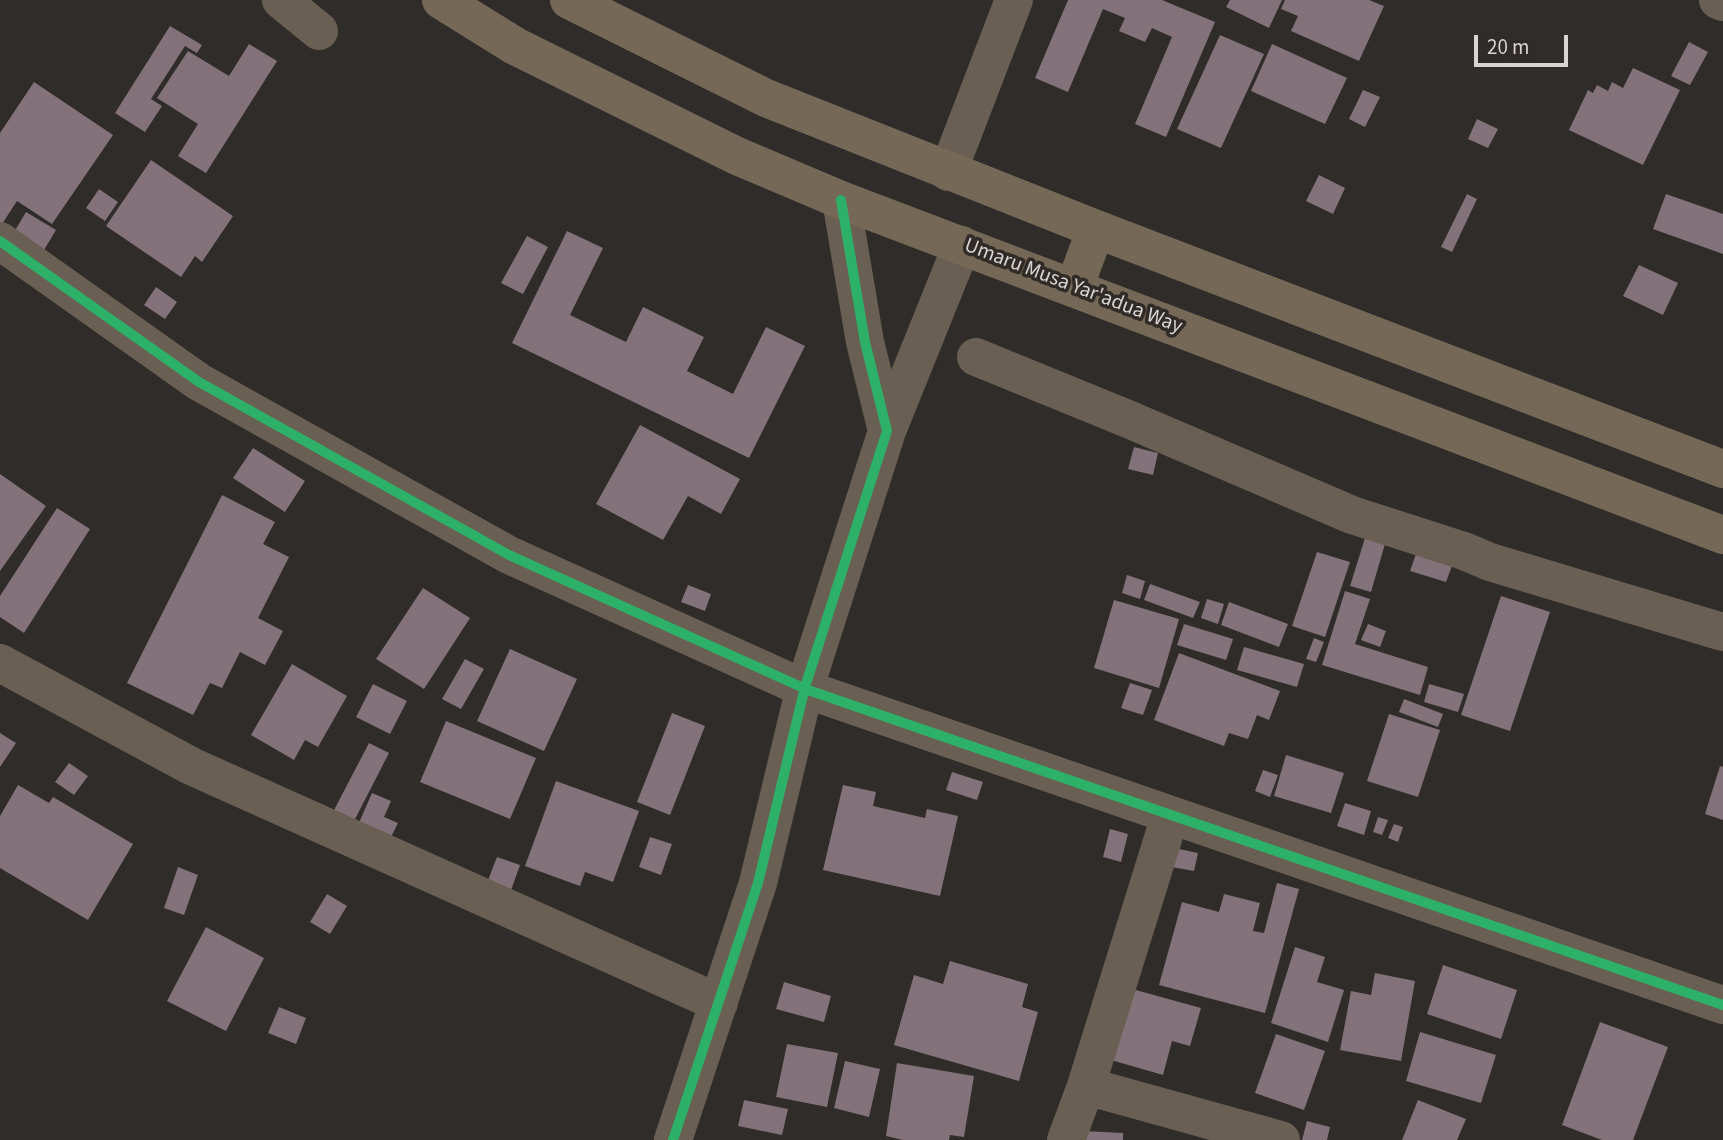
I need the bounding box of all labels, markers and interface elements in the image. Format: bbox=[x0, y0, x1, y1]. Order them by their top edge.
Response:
scale bar bbox=[1478, 21, 1572, 65]
text: 20 m bbox=[1487, 32, 1529, 62]
street label: Umaru Musa Yar'adua Way bbox=[960, 234, 1186, 340]

